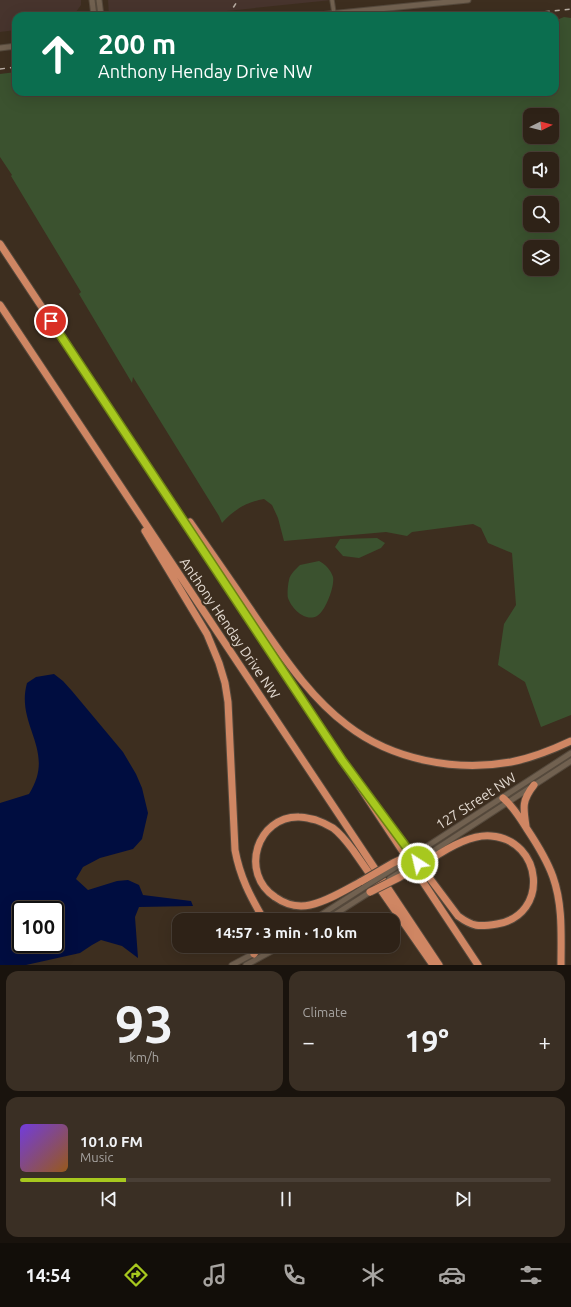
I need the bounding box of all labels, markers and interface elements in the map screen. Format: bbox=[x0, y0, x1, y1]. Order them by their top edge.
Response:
icon: ahead bbox=[32, 28, 84, 80]
text: 200 m bbox=[98, 28, 176, 59]
text: Anthony Henday Drive NW bbox=[98, 61, 312, 81]
north arrow bbox=[523, 108, 559, 144]
map controls bbox=[523, 108, 559, 276]
button: sound bbox=[523, 152, 559, 188]
button: search bbox=[523, 196, 559, 232]
button: layers bbox=[523, 240, 559, 276]
pin bbox=[34, 304, 68, 338]
icon: arrive bbox=[40, 310, 62, 332]
street label: Anthony Henday Drive NW bbox=[177, 554, 283, 702]
street label: 127 Street NW bbox=[433, 769, 519, 833]
position arrow bbox=[397, 842, 439, 884]
speed limit sign: 100 bbox=[12, 901, 64, 953]
text: 14:57 · 3 min · 1.0 km bbox=[215, 924, 357, 941]
text: 93 bbox=[115, 995, 174, 1053]
text: Climate bbox=[303, 1005, 347, 1019]
text: 19° bbox=[405, 1024, 449, 1058]
text: − bbox=[303, 1029, 315, 1054]
text: + bbox=[539, 1029, 551, 1054]
text: km/h bbox=[129, 1050, 159, 1064]
text: 101.0 FM bbox=[80, 1133, 143, 1150]
text: Music bbox=[80, 1150, 114, 1164]
icon: previous bbox=[98, 1188, 120, 1210]
icon: pause bbox=[275, 1188, 297, 1210]
icon: next bbox=[452, 1188, 474, 1210]
icon: directions bbox=[122, 1261, 150, 1289]
icon: music bbox=[201, 1261, 229, 1289]
icon: phone bbox=[280, 1261, 308, 1289]
icon: climate bbox=[359, 1261, 387, 1289]
icon: car bbox=[438, 1261, 466, 1289]
icon: filters bbox=[517, 1261, 545, 1289]
text: 14:54 bbox=[26, 1265, 71, 1285]

